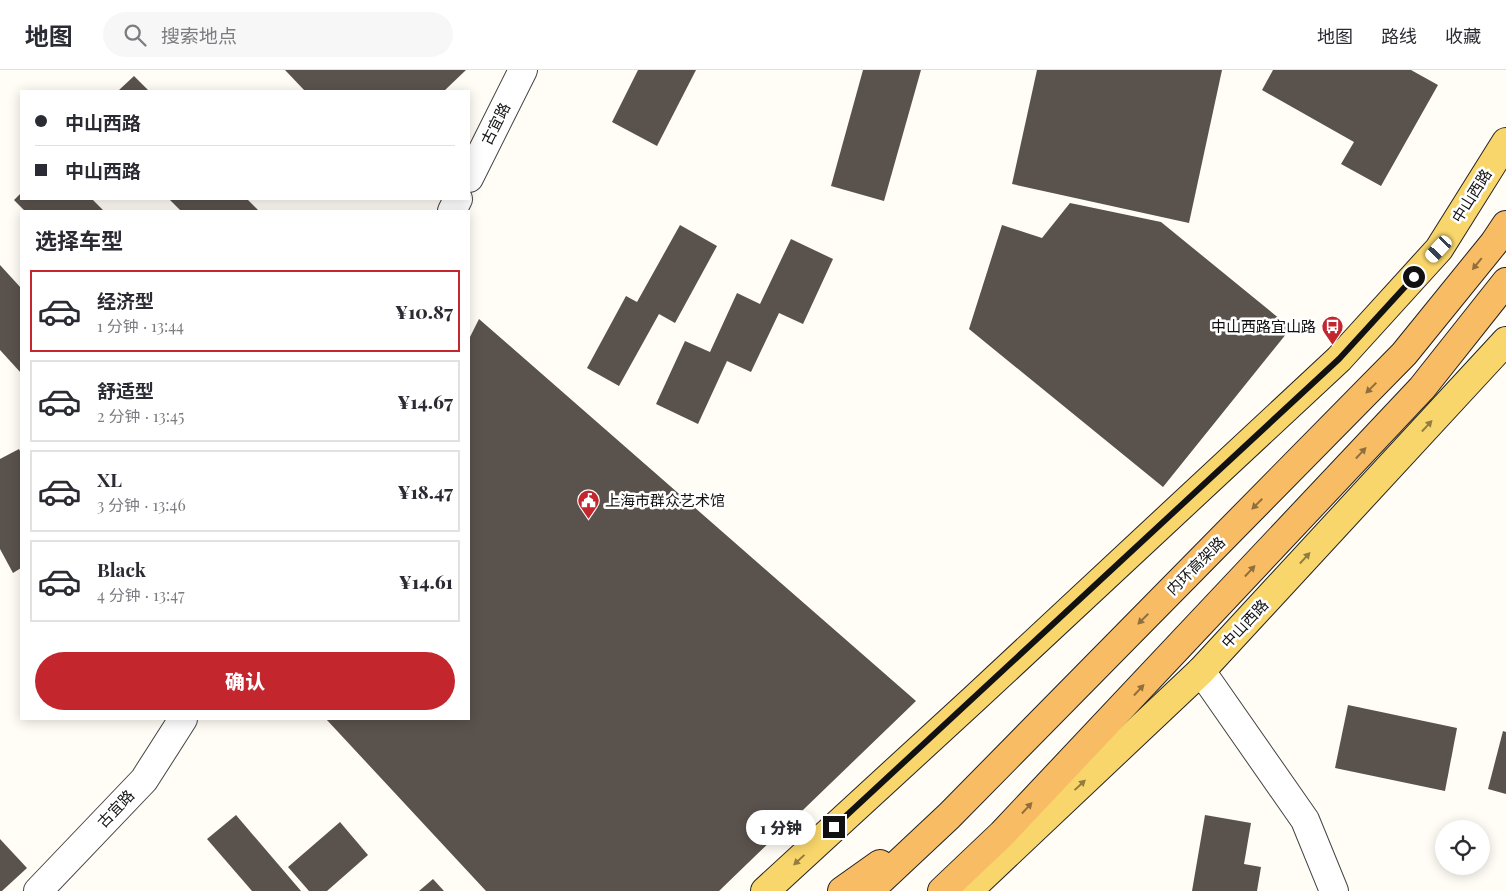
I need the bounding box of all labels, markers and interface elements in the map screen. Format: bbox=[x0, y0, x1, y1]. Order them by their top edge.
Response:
search box bbox=[103, 12, 453, 57]
text: 地图 bbox=[25, 19, 73, 51]
icon: search bbox=[121, 21, 149, 49]
text: 搜索地点 bbox=[161, 22, 237, 48]
text: 地图 bbox=[1317, 24, 1353, 48]
text: 路线 bbox=[1381, 24, 1417, 48]
text: 收藏 bbox=[1445, 24, 1481, 48]
street label: 古宜路 bbox=[476, 99, 514, 148]
text: 中山西路 bbox=[65, 109, 141, 135]
text: 中山西路 bbox=[65, 157, 141, 183]
street label: 中山西路 bbox=[1447, 165, 1496, 226]
text: 选择车型 bbox=[35, 225, 123, 255]
car bbox=[1423, 233, 1454, 265]
one-way arrow bbox=[1471, 258, 1482, 271]
route start bbox=[1403, 266, 1425, 288]
text: 经济型 bbox=[97, 287, 154, 313]
icon: car bbox=[37, 289, 82, 334]
text: ¥10.87 bbox=[395, 298, 453, 324]
text: 1 分钟 · 13:44 bbox=[97, 315, 184, 336]
bus stop icon: 中山西路宜山路 bbox=[1320, 315, 1344, 346]
place label: 中山西路宜山路 bbox=[1211, 316, 1316, 336]
text: 舒适型 bbox=[97, 377, 154, 403]
icon: car bbox=[37, 379, 82, 424]
one-way arrow bbox=[1366, 382, 1378, 394]
text: ¥14.67 bbox=[397, 388, 453, 414]
text: 2 分钟 · 13:45 bbox=[97, 405, 185, 426]
one-way arrow bbox=[1421, 421, 1433, 433]
one-way arrow bbox=[1355, 447, 1367, 459]
text: XL bbox=[97, 466, 122, 492]
icon: car bbox=[37, 469, 82, 514]
text: ¥18.47 bbox=[397, 478, 453, 504]
public building icon: 上海市群众艺术馆 bbox=[577, 489, 601, 520]
place label: 上海市群众艺术馆 bbox=[605, 490, 725, 510]
text: 3 分钟 · 13:46 bbox=[97, 494, 186, 515]
one-way arrow bbox=[1251, 497, 1263, 509]
street label: 内环高架路 bbox=[1162, 532, 1229, 599]
one-way arrow bbox=[1299, 553, 1311, 565]
text: Black bbox=[97, 556, 146, 582]
icon: car bbox=[37, 559, 82, 604]
one-way arrow bbox=[1244, 566, 1256, 578]
text: ¥14.61 bbox=[399, 568, 453, 594]
text: 4 分钟 · 13:47 bbox=[97, 584, 184, 605]
street label: 中山西路 bbox=[1216, 595, 1272, 652]
one-way arrow bbox=[1137, 613, 1149, 625]
button: 确认 bbox=[35, 652, 455, 710]
one-way arrow bbox=[1133, 684, 1145, 696]
one-way arrow bbox=[1073, 779, 1085, 791]
street label: 古宜路 bbox=[92, 785, 138, 831]
one-way arrow bbox=[1021, 802, 1033, 814]
callout: 1 分钟 bbox=[746, 810, 816, 844]
route end bbox=[823, 816, 845, 838]
text: 1 分钟 bbox=[760, 817, 802, 838]
map controls bbox=[1435, 820, 1490, 875]
button: locate bbox=[1435, 820, 1490, 875]
one-way arrow bbox=[793, 854, 806, 865]

